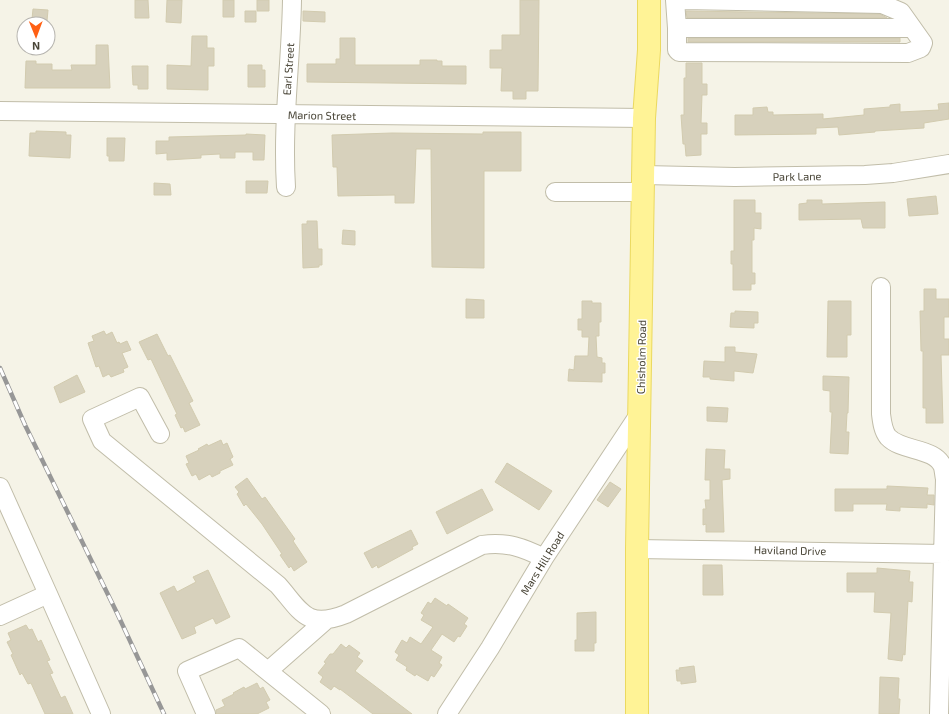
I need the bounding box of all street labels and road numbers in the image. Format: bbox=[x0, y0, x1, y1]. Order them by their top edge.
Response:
street label: Earl Street bbox=[280, 42, 296, 96]
street label: Marion Street bbox=[288, 108, 356, 122]
street label: Park Lane bbox=[772, 169, 822, 183]
street label: Chisholm Road bbox=[634, 320, 648, 394]
street label: Mars Hill Road bbox=[517, 529, 567, 597]
street label: Haviland Drive bbox=[754, 543, 826, 557]

